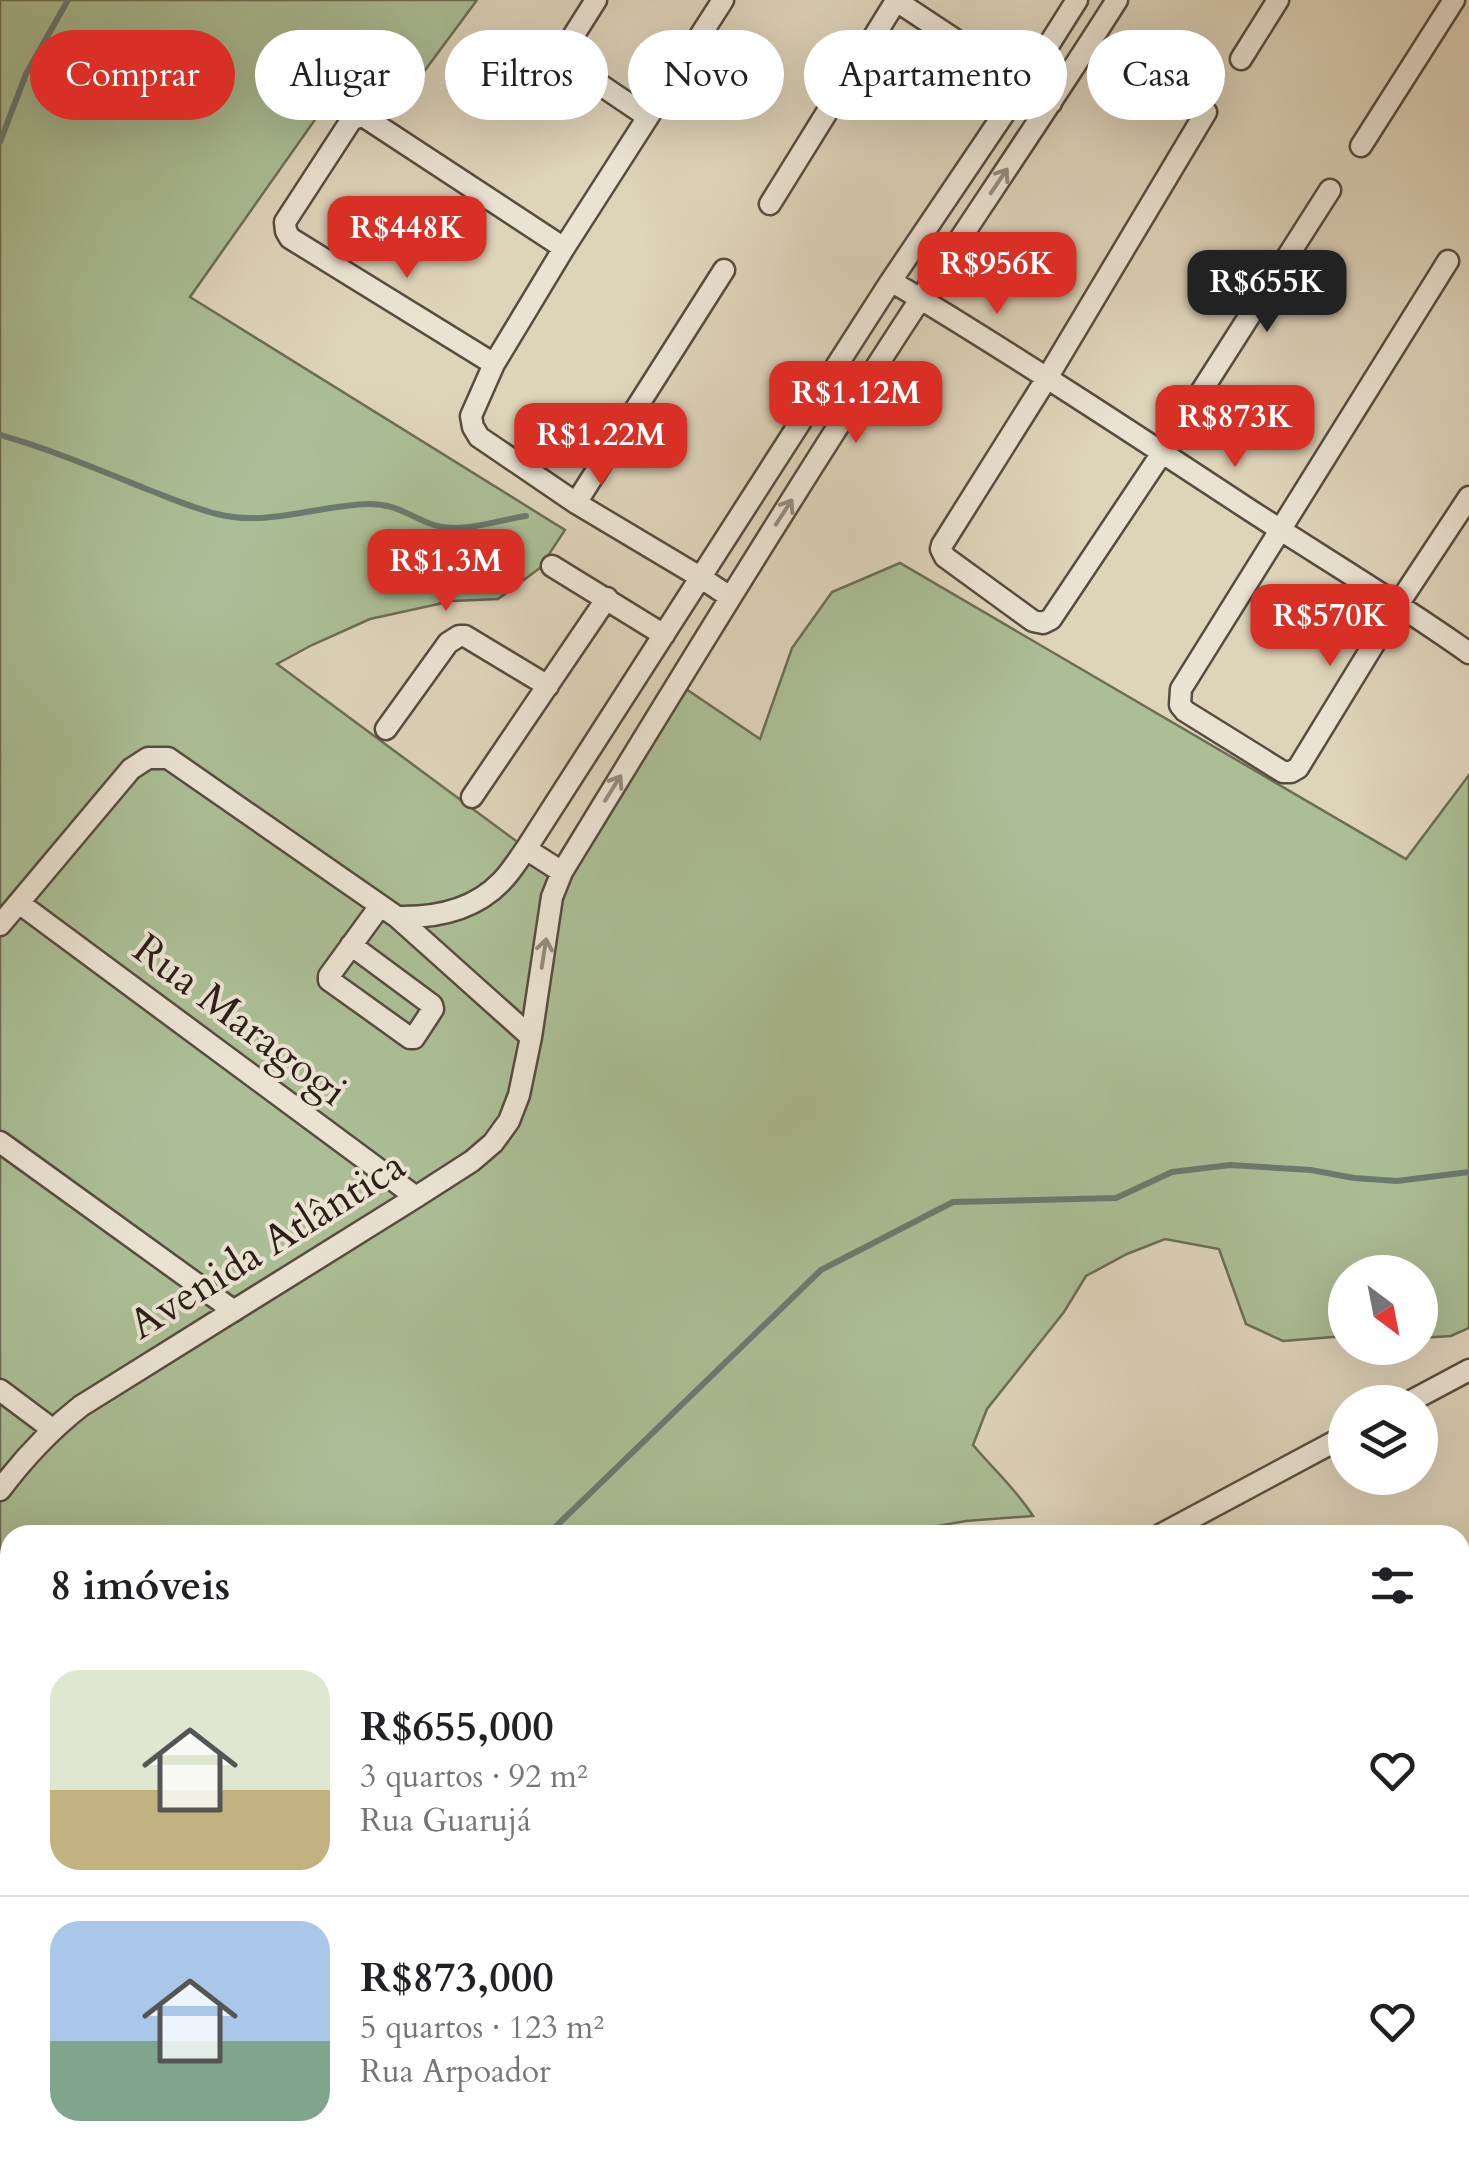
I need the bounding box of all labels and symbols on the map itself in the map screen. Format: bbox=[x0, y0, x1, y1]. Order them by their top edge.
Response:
one-way arrow bbox=[988, 168, 1009, 196]
pin: R$448K bbox=[326, 196, 488, 281]
pin: R$956K bbox=[916, 232, 1078, 317]
pin: R$655K bbox=[1186, 250, 1348, 335]
pin: R$1.12M bbox=[764, 361, 948, 446]
pin: R$873K bbox=[1154, 385, 1316, 470]
pin: R$1.22M bbox=[509, 403, 693, 488]
one-way arrow bbox=[774, 499, 795, 527]
pin: R$1.3M bbox=[365, 529, 527, 614]
pin: R$570K bbox=[1249, 584, 1411, 669]
one-way arrow bbox=[602, 775, 623, 803]
street label: Rua Maragogi bbox=[121, 921, 359, 1119]
one-way arrow bbox=[535, 938, 553, 970]
street label: Avenida Atlântica bbox=[118, 1137, 416, 1353]
north arrow bbox=[1328, 1255, 1438, 1365]

